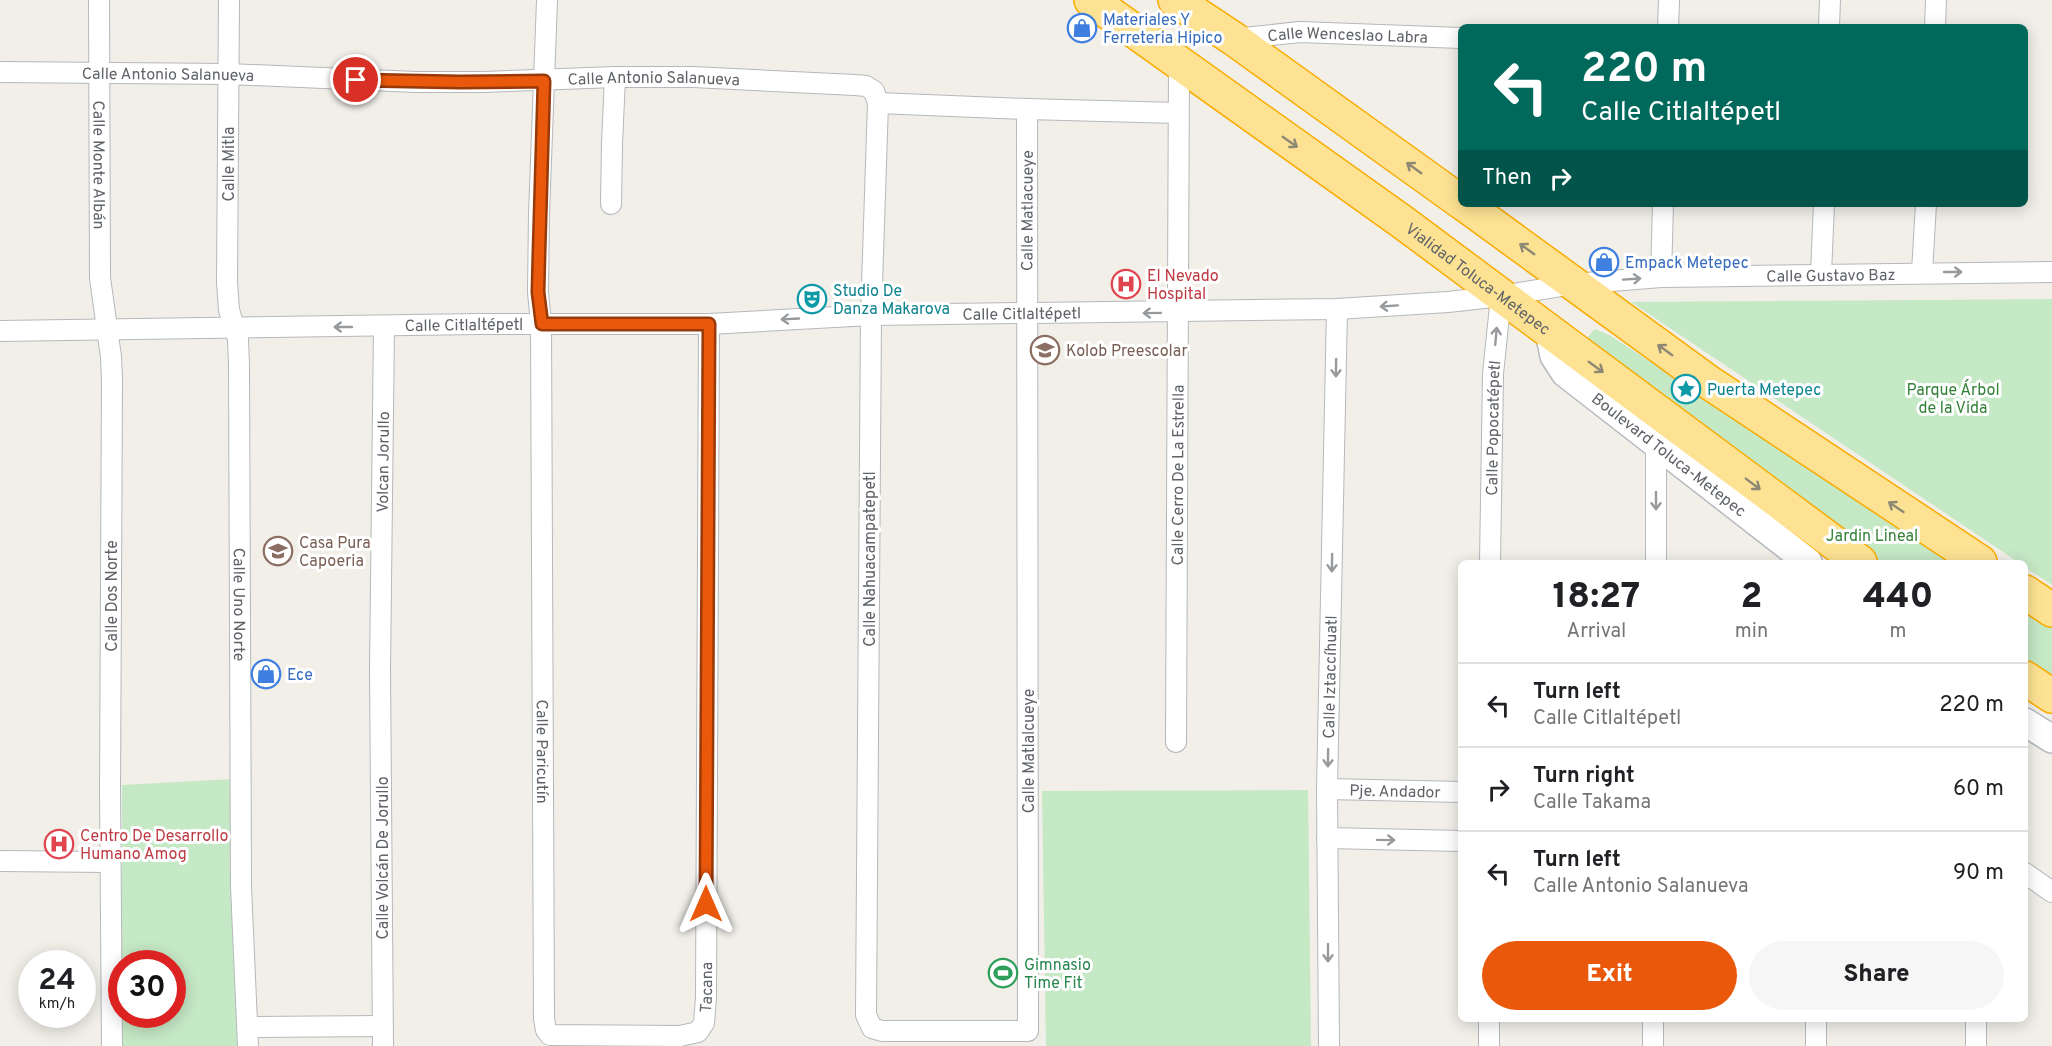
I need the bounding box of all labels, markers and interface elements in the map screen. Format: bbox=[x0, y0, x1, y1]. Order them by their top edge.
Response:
place label: Materiales Y Ferreteria Hipico bbox=[1103, 11, 1222, 49]
shop icon: Materiales Y Ferreteria Hipico bbox=[1066, 12, 1098, 44]
street label: Calle Wenceslao Labra bbox=[1267, 24, 1428, 49]
text: 220 m bbox=[1581, 44, 1707, 97]
icon: left bbox=[1482, 48, 1560, 126]
pin bbox=[330, 54, 381, 105]
icon: arrive bbox=[339, 63, 372, 96]
street label: Calle Antonio Salanueva bbox=[82, 65, 255, 87]
street label: Calle Antonio Salanueva bbox=[567, 69, 740, 91]
text: Calle Citlaltépetl bbox=[1581, 96, 1781, 130]
street label: Calle Monte Albán bbox=[87, 100, 108, 230]
street label: Calle Mitla bbox=[220, 127, 240, 201]
one-way arrow bbox=[1282, 136, 1298, 148]
street label: Calle Matlacueye bbox=[1018, 150, 1039, 271]
one-way arrow bbox=[1406, 161, 1422, 174]
icon: right bbox=[1544, 162, 1577, 195]
text: Then bbox=[1482, 165, 1532, 192]
street label: Vialidad Toluca-Metepec bbox=[1401, 220, 1554, 340]
one-way arrow bbox=[1519, 243, 1535, 255]
shop icon: Empack Metepec bbox=[1588, 246, 1620, 278]
place label: Empack Metepec bbox=[1625, 254, 1749, 274]
street label: Calle Gustavo Baz bbox=[1766, 266, 1896, 288]
one-way arrow bbox=[1943, 266, 1963, 278]
place label: El Nevado Hospital bbox=[1147, 267, 1219, 305]
hospital icon: El Nevado Hospital bbox=[1110, 268, 1142, 300]
one-way arrow bbox=[1622, 273, 1642, 284]
place label: Studio De Danza Makarova bbox=[833, 282, 950, 320]
theatre icon: Studio De Danza Makarova bbox=[796, 283, 828, 315]
one-way arrow bbox=[1380, 301, 1400, 312]
street label: Calle Citlaltépetl bbox=[962, 304, 1081, 326]
one-way arrow bbox=[1143, 307, 1163, 318]
one-way arrow bbox=[780, 314, 800, 325]
street label: Calle Citlaltépetl bbox=[404, 316, 523, 337]
one-way arrow bbox=[333, 321, 353, 333]
one-way arrow bbox=[1491, 327, 1502, 347]
school or university icon: Kolob Preescolar bbox=[1029, 334, 1061, 366]
place label: Kolob Preescolar bbox=[1066, 342, 1188, 362]
one-way arrow bbox=[1658, 344, 1674, 357]
one-way arrow bbox=[1330, 357, 1341, 377]
street label: Calle Popocatépetl bbox=[1483, 360, 1506, 496]
one-way arrow bbox=[1588, 361, 1604, 373]
place icon: Puerta Metepec bbox=[1670, 373, 1702, 405]
park label: Parque Árbol de la Vida bbox=[1906, 379, 2000, 419]
place label: Puerta Metepec bbox=[1707, 381, 1821, 401]
street label: Calle Cerro De La Estrella bbox=[1169, 384, 1190, 566]
street label: Boulevard Toluca-Metepec bbox=[1587, 389, 1749, 522]
street label: Volcan Jorullo bbox=[374, 411, 395, 513]
street label: Calle Nahuacampatepetl bbox=[861, 471, 881, 647]
one-way arrow bbox=[1744, 477, 1760, 490]
one-way arrow bbox=[1650, 491, 1662, 511]
one-way arrow bbox=[1889, 501, 1905, 513]
park label: Jardin Lineal bbox=[1826, 527, 1918, 547]
place label: Casa Pura Capoeria bbox=[299, 534, 371, 572]
school or university icon: Casa Pura Capoeria bbox=[262, 535, 294, 567]
street label: Calle Dos Norte bbox=[103, 540, 123, 652]
street label: Calle Uno Norte bbox=[228, 548, 248, 661]
one-way arrow bbox=[1326, 552, 1338, 572]
text: 18:27 bbox=[1553, 575, 1640, 621]
text: 2 bbox=[1741, 575, 1763, 621]
text: 440 bbox=[1863, 575, 1933, 621]
street label: Calle Iztaccíhuatl bbox=[1320, 615, 1343, 739]
text: Arrival bbox=[1567, 619, 1626, 645]
text: min bbox=[1735, 619, 1768, 645]
text: m bbox=[1890, 619, 1907, 645]
shop icon: Ece bbox=[250, 658, 282, 690]
place label: Ece bbox=[287, 666, 313, 686]
text: Turn left bbox=[1533, 679, 1621, 706]
street label: Calle Matlalcueye bbox=[1020, 689, 1040, 813]
icon: left bbox=[1482, 689, 1515, 722]
text: 220 m bbox=[1939, 692, 2004, 719]
street label: Calle Paricutín bbox=[531, 700, 551, 804]
text: Calle Citlaltépetl bbox=[1533, 706, 1681, 732]
one-way arrow bbox=[1322, 747, 1334, 767]
text: Turn right bbox=[1533, 763, 1635, 790]
icon: right bbox=[1482, 773, 1515, 806]
street label: Calle Volcán De Jorullo bbox=[374, 776, 394, 940]
text: 60 m bbox=[1953, 776, 2004, 803]
street label: Pje. Andador bbox=[1349, 782, 1441, 804]
text: Calle Takama bbox=[1533, 790, 1651, 816]
place label: Centro De Desarrollo Humano Amog bbox=[80, 827, 228, 865]
hospital icon: Centro De Desarrollo Humano Amog bbox=[43, 828, 75, 860]
one-way arrow bbox=[1375, 834, 1395, 845]
text: Turn left bbox=[1533, 847, 1621, 874]
icon: left bbox=[1482, 857, 1515, 890]
text: 90 m bbox=[1953, 860, 2004, 887]
position arrow bbox=[674, 872, 738, 936]
text: Calle Antonio Salanueva bbox=[1533, 874, 1748, 900]
button: Exit bbox=[1482, 941, 1737, 1010]
button: Share bbox=[1749, 941, 2004, 1010]
one-way arrow bbox=[1322, 942, 1334, 962]
speed limit sign: 30 bbox=[108, 950, 186, 1028]
place label: Gimnasio Time Fit bbox=[1024, 956, 1091, 994]
sports icon: Gimnasio Time Fit bbox=[987, 957, 1019, 989]
street label: Tacana bbox=[697, 962, 718, 1014]
text: 24 bbox=[38, 963, 76, 1000]
text: km/h bbox=[39, 995, 75, 1014]

